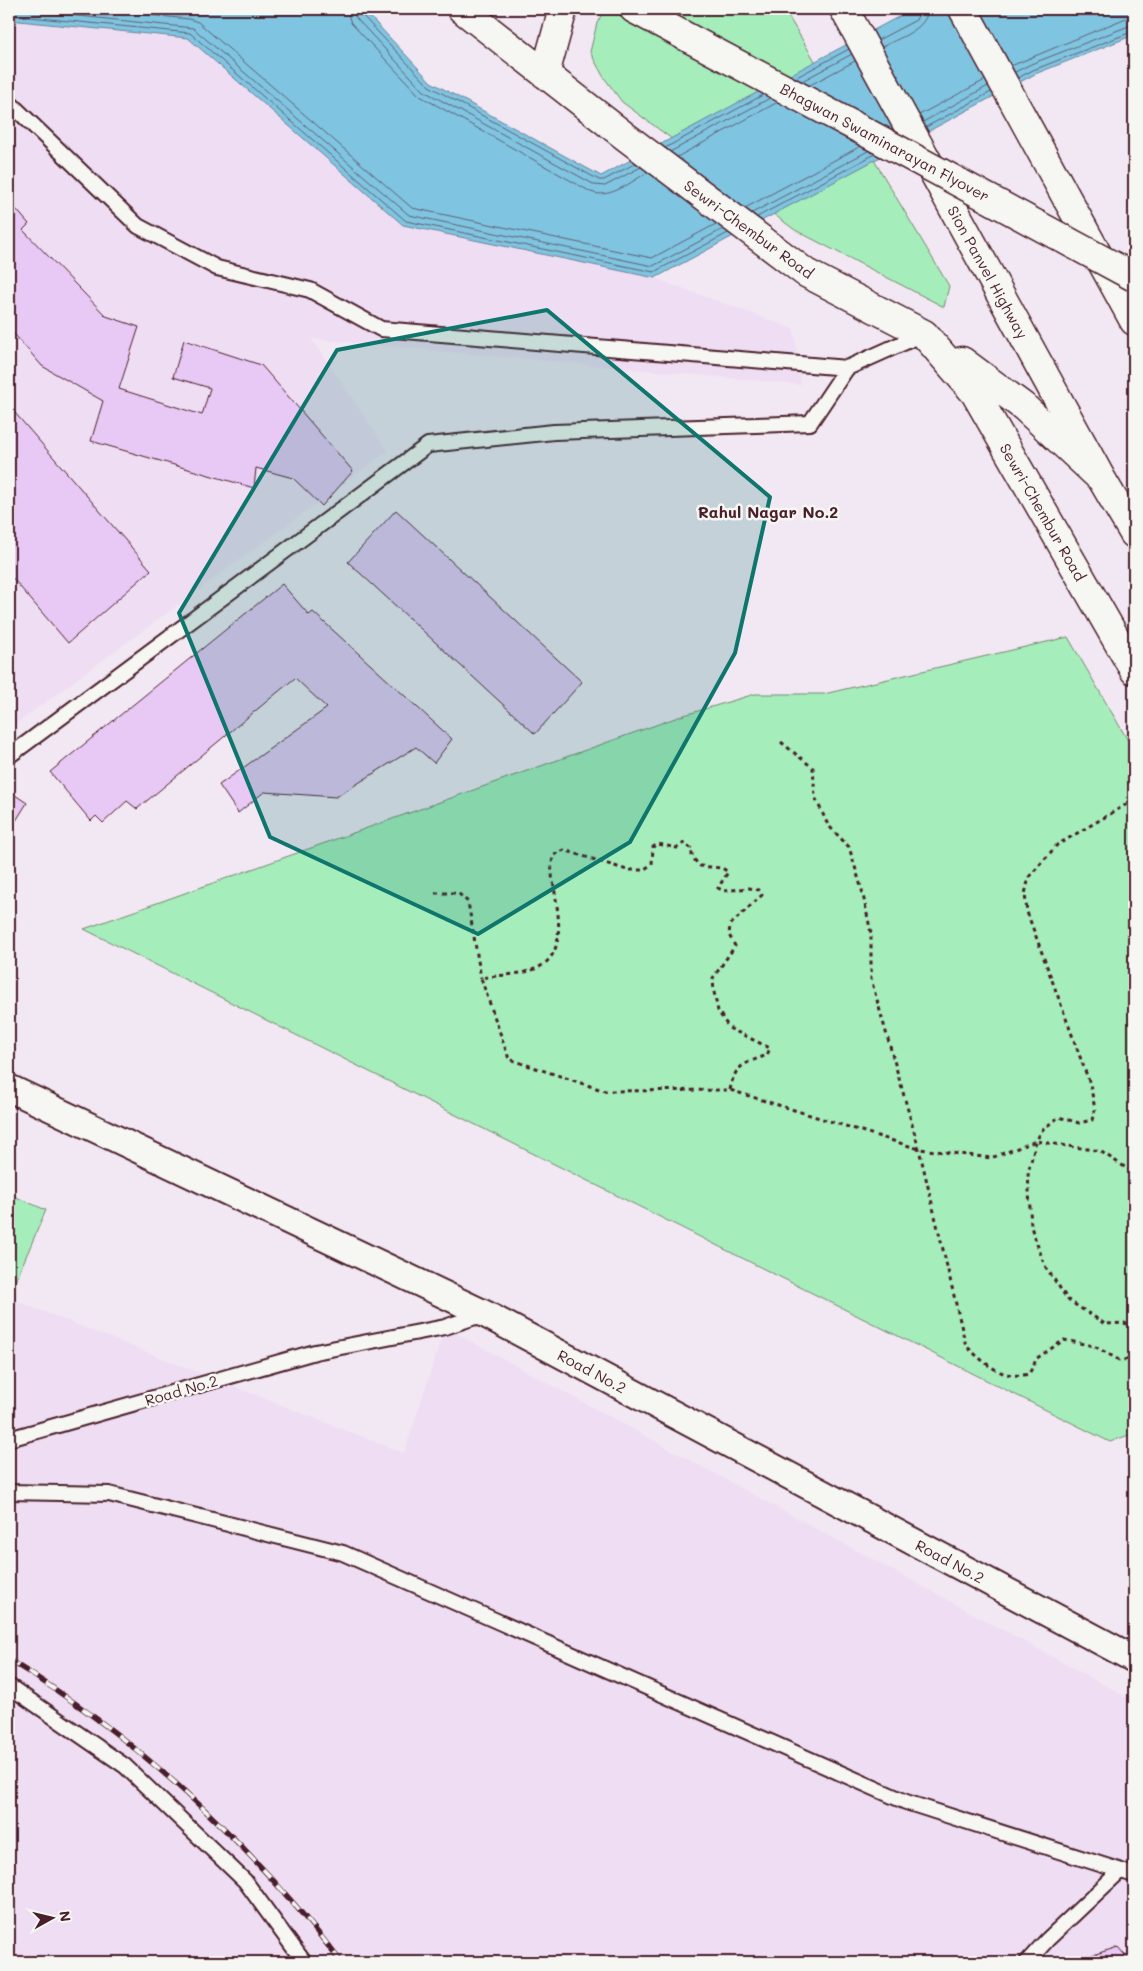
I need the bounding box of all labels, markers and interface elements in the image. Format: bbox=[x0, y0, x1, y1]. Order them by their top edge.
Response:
street label: Bhagwan Swaminarayan Flyover bbox=[777, 78, 993, 206]
street label: Sewri-Chembur Road bbox=[680, 175, 818, 283]
street label: Sion Panvel Highway bbox=[943, 202, 1033, 342]
street label: Sewri-Chembur Road bbox=[995, 440, 1091, 584]
district label: Rahul Nagar No.2 bbox=[698, 501, 838, 522]
street label: Road No.2 bbox=[554, 1345, 630, 1397]
street label: Road No.2 bbox=[142, 1370, 220, 1410]
street label: Road No.2 bbox=[912, 1535, 988, 1587]
north arrow bbox=[28, 1894, 78, 1944]
text: N bbox=[55, 1910, 76, 1923]

